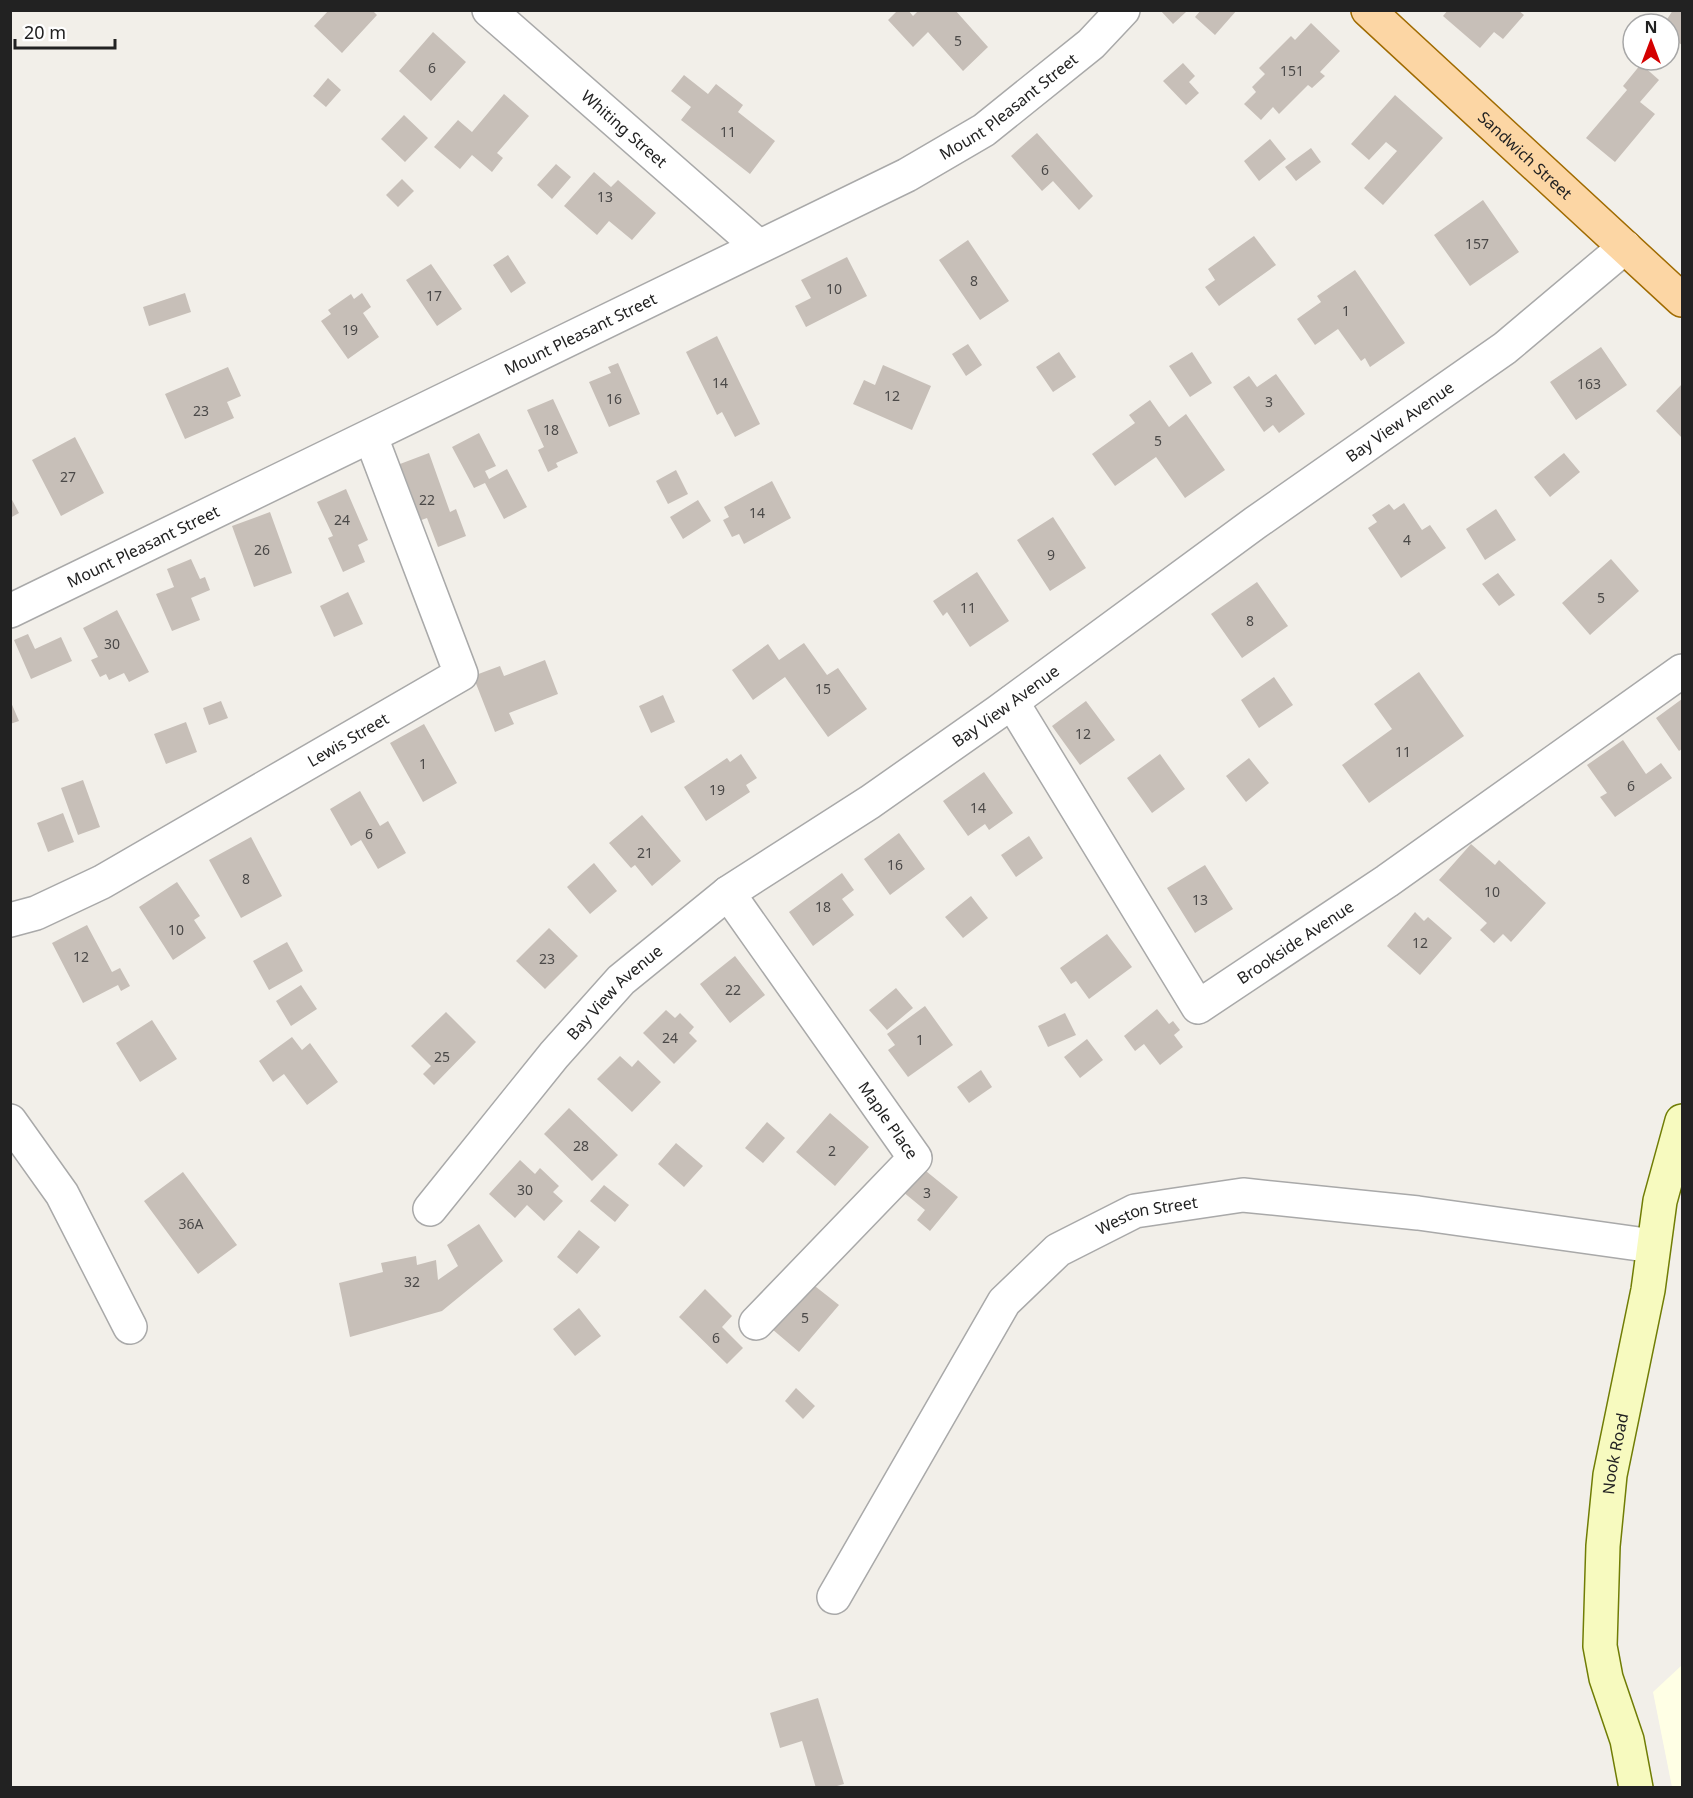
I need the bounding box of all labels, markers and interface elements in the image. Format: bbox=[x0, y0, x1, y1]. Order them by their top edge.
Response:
scale bar bbox=[15, 12, 116, 50]
north arrow bbox=[1621, 12, 1681, 72]
text: N bbox=[1644, 16, 1658, 38]
text: 20 m bbox=[24, 20, 66, 44]
house number: 5 bbox=[954, 31, 962, 50]
street label: Mount Pleasant Street bbox=[935, 48, 1082, 165]
house number: 6 bbox=[428, 58, 436, 77]
house number: 151 bbox=[1280, 61, 1304, 80]
street label: Whiting Street bbox=[577, 85, 672, 173]
street label: Sandwich Street bbox=[1473, 106, 1577, 204]
house number: 11 bbox=[720, 122, 736, 141]
house number: 6 bbox=[1041, 160, 1049, 179]
house number: 13 bbox=[597, 187, 613, 206]
house number: 157 bbox=[1465, 234, 1489, 253]
house number: 8 bbox=[970, 271, 978, 290]
house number: 10 bbox=[826, 279, 842, 298]
house number: 17 bbox=[426, 286, 442, 305]
street label: Mount Pleasant Street bbox=[500, 287, 660, 380]
house number: 1 bbox=[1342, 301, 1350, 320]
house number: 19 bbox=[342, 320, 358, 339]
house number: 14 bbox=[712, 373, 728, 392]
house number: 163 bbox=[1577, 374, 1601, 393]
street label: Bay View Avenue bbox=[1341, 376, 1458, 467]
house number: 12 bbox=[884, 386, 900, 405]
house number: 16 bbox=[606, 389, 622, 408]
house number: 3 bbox=[1265, 392, 1273, 411]
house number: 23 bbox=[193, 401, 209, 420]
house number: 18 bbox=[543, 420, 559, 439]
house number: 5 bbox=[1154, 431, 1162, 450]
house number: 27 bbox=[60, 467, 76, 486]
house number: 22 bbox=[419, 490, 435, 509]
street label: Mount Pleasant Street bbox=[63, 500, 223, 593]
house number: 14 bbox=[749, 503, 765, 522]
house number: 24 bbox=[334, 510, 350, 529]
house number: 4 bbox=[1403, 530, 1411, 549]
house number: 26 bbox=[254, 540, 270, 559]
house number: 9 bbox=[1047, 545, 1055, 564]
house number: 5 bbox=[1597, 588, 1605, 607]
house number: 11 bbox=[960, 598, 976, 617]
house number: 8 bbox=[1246, 611, 1254, 630]
house number: 30 bbox=[104, 634, 120, 653]
street label: Bay View Avenue bbox=[948, 660, 1064, 752]
house number: 15 bbox=[815, 679, 831, 698]
street label: Lewis Street bbox=[303, 707, 393, 772]
house number: 12 bbox=[1075, 724, 1091, 743]
house number: 11 bbox=[1395, 742, 1411, 761]
house number: 1 bbox=[419, 754, 427, 773]
house number: 6 bbox=[1627, 776, 1635, 795]
house number: 19 bbox=[709, 780, 725, 799]
house number: 14 bbox=[970, 798, 986, 817]
house number: 6 bbox=[365, 824, 373, 843]
house number: 21 bbox=[637, 843, 653, 862]
house number: 16 bbox=[887, 855, 903, 874]
house number: 8 bbox=[242, 869, 250, 888]
house number: 10 bbox=[1484, 882, 1500, 901]
house number: 13 bbox=[1192, 890, 1208, 909]
street label: Brookside Avenue bbox=[1233, 895, 1358, 989]
house number: 18 bbox=[815, 897, 831, 916]
house number: 10 bbox=[168, 920, 184, 939]
house number: 12 bbox=[1412, 933, 1428, 952]
street label: Bay View Avenue bbox=[562, 940, 667, 1045]
house number: 12 bbox=[73, 947, 89, 966]
house number: 23 bbox=[539, 949, 555, 968]
house number: 22 bbox=[725, 980, 741, 999]
house number: 24 bbox=[662, 1028, 678, 1047]
house number: 1 bbox=[916, 1030, 924, 1049]
house number: 25 bbox=[434, 1047, 450, 1066]
street label: Maple Place bbox=[853, 1077, 923, 1163]
house number: 28 bbox=[573, 1136, 589, 1155]
house number: 2 bbox=[828, 1141, 836, 1160]
house number: 30 bbox=[517, 1180, 533, 1199]
house number: 3 bbox=[923, 1183, 931, 1202]
street label: Weston Street bbox=[1092, 1191, 1199, 1240]
house number: 36A bbox=[179, 1214, 204, 1233]
house number: 32 bbox=[404, 1272, 420, 1291]
house number: 5 bbox=[801, 1308, 809, 1327]
house number: 6 bbox=[712, 1328, 720, 1347]
street label: Nook Road bbox=[1597, 1411, 1633, 1496]

